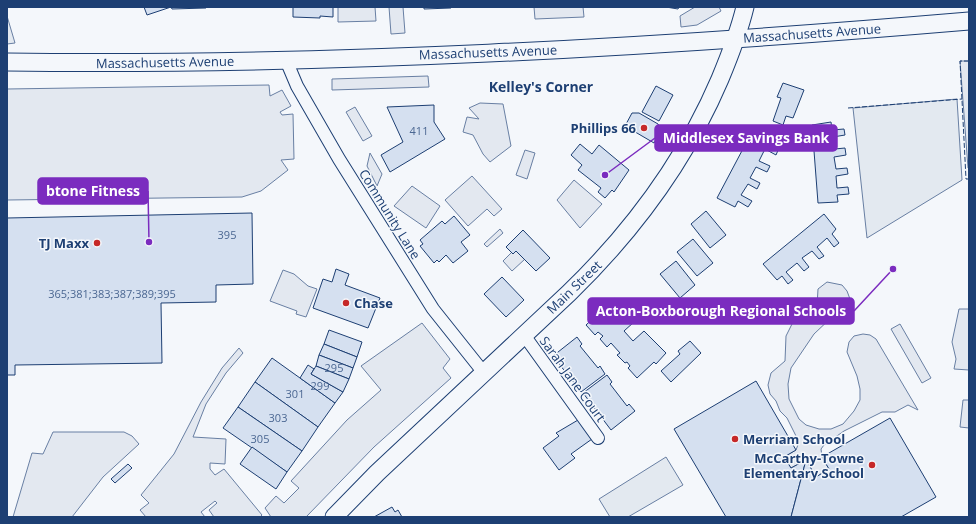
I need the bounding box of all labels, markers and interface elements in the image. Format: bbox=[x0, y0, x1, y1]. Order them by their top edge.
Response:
street label: Massachusetts Avenue bbox=[742, 19, 882, 47]
street label: Massachusetts Avenue bbox=[419, 41, 557, 63]
street label: Massachusetts Avenue bbox=[96, 52, 234, 72]
district label: Kelley's Corner bbox=[489, 77, 594, 96]
place label: Phillips 66 bbox=[570, 119, 637, 137]
house number: 411 bbox=[410, 123, 428, 138]
marker: Phillips 66 bbox=[639, 123, 649, 133]
callout: Middlesex Savings Bank bbox=[655, 125, 837, 151]
text: Middlesex Savings Bank bbox=[663, 128, 830, 147]
street label: Community Lane bbox=[355, 166, 425, 262]
callout: btone Fitness bbox=[38, 178, 148, 204]
text: btone Fitness bbox=[46, 181, 140, 200]
house number: 395 bbox=[218, 227, 236, 242]
place label: TJ Maxx bbox=[39, 234, 89, 252]
marker: TJ Maxx bbox=[92, 238, 102, 248]
street label: Main Street bbox=[543, 256, 606, 318]
house number: 365;381;383;387;389;395 bbox=[48, 286, 176, 301]
place label: Chase bbox=[354, 294, 393, 312]
marker: Chase bbox=[341, 298, 351, 308]
callout: Acton-Boxborough Regional Schools bbox=[588, 298, 854, 324]
text: Acton-Boxborough Regional Schools bbox=[596, 301, 846, 320]
street label: Sarah Jane Court bbox=[536, 333, 610, 426]
house number: 295 bbox=[325, 360, 343, 375]
house number: 299 bbox=[311, 378, 329, 393]
house number: 301 bbox=[286, 386, 304, 401]
house number: 303 bbox=[269, 410, 287, 425]
place label: Merriam School bbox=[743, 430, 845, 448]
house number: 305 bbox=[251, 431, 269, 446]
marker: Merriam School bbox=[730, 434, 740, 444]
place label: McCarthy-Towne Elementary School bbox=[743, 449, 864, 482]
marker: McCarthy-Towne Elementary School bbox=[867, 460, 877, 470]

